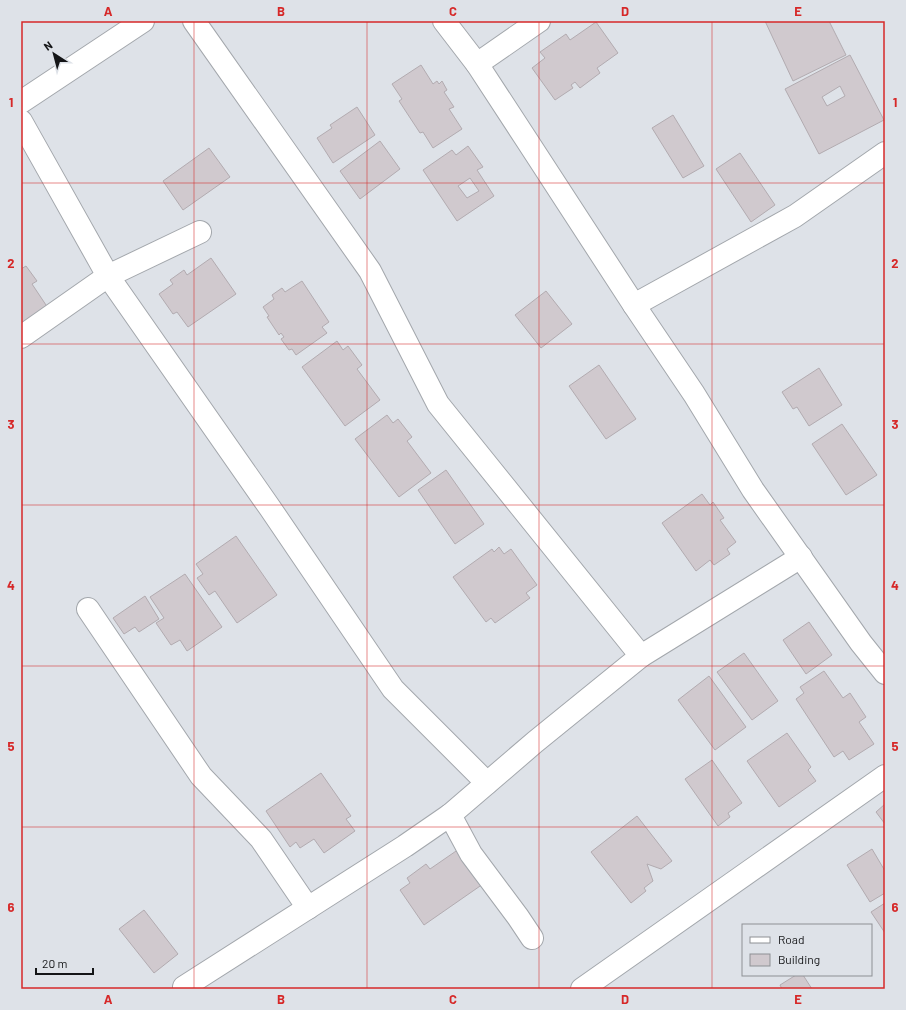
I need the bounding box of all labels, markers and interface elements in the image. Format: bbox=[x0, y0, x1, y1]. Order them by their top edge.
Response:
text: A bbox=[104, 3, 113, 19]
text: B bbox=[277, 3, 285, 19]
text: C bbox=[449, 3, 457, 19]
text: D bbox=[621, 3, 629, 19]
text: E bbox=[794, 3, 802, 19]
north arrow bbox=[34, 34, 74, 74]
text: N bbox=[41, 38, 55, 53]
text: 1 bbox=[9, 94, 13, 110]
text: 1 bbox=[893, 94, 897, 110]
text: 2 bbox=[7, 255, 15, 271]
text: 2 bbox=[891, 255, 899, 271]
text: 3 bbox=[7, 416, 15, 432]
text: 3 bbox=[891, 416, 899, 432]
text: 4 bbox=[7, 577, 15, 593]
text: 4 bbox=[891, 577, 899, 593]
text: 5 bbox=[7, 738, 15, 754]
text: 5 bbox=[891, 738, 899, 754]
text: 6 bbox=[8, 899, 15, 915]
text: 6 bbox=[892, 899, 899, 915]
legend bbox=[742, 924, 872, 976]
text: Road bbox=[778, 932, 805, 946]
scale bar bbox=[36, 950, 93, 976]
text: Building bbox=[778, 952, 820, 966]
text: 20 m bbox=[42, 956, 68, 970]
text: A bbox=[104, 991, 113, 1007]
text: B bbox=[277, 991, 285, 1007]
text: C bbox=[449, 991, 457, 1007]
text: D bbox=[621, 991, 629, 1007]
text: E bbox=[794, 991, 802, 1007]

